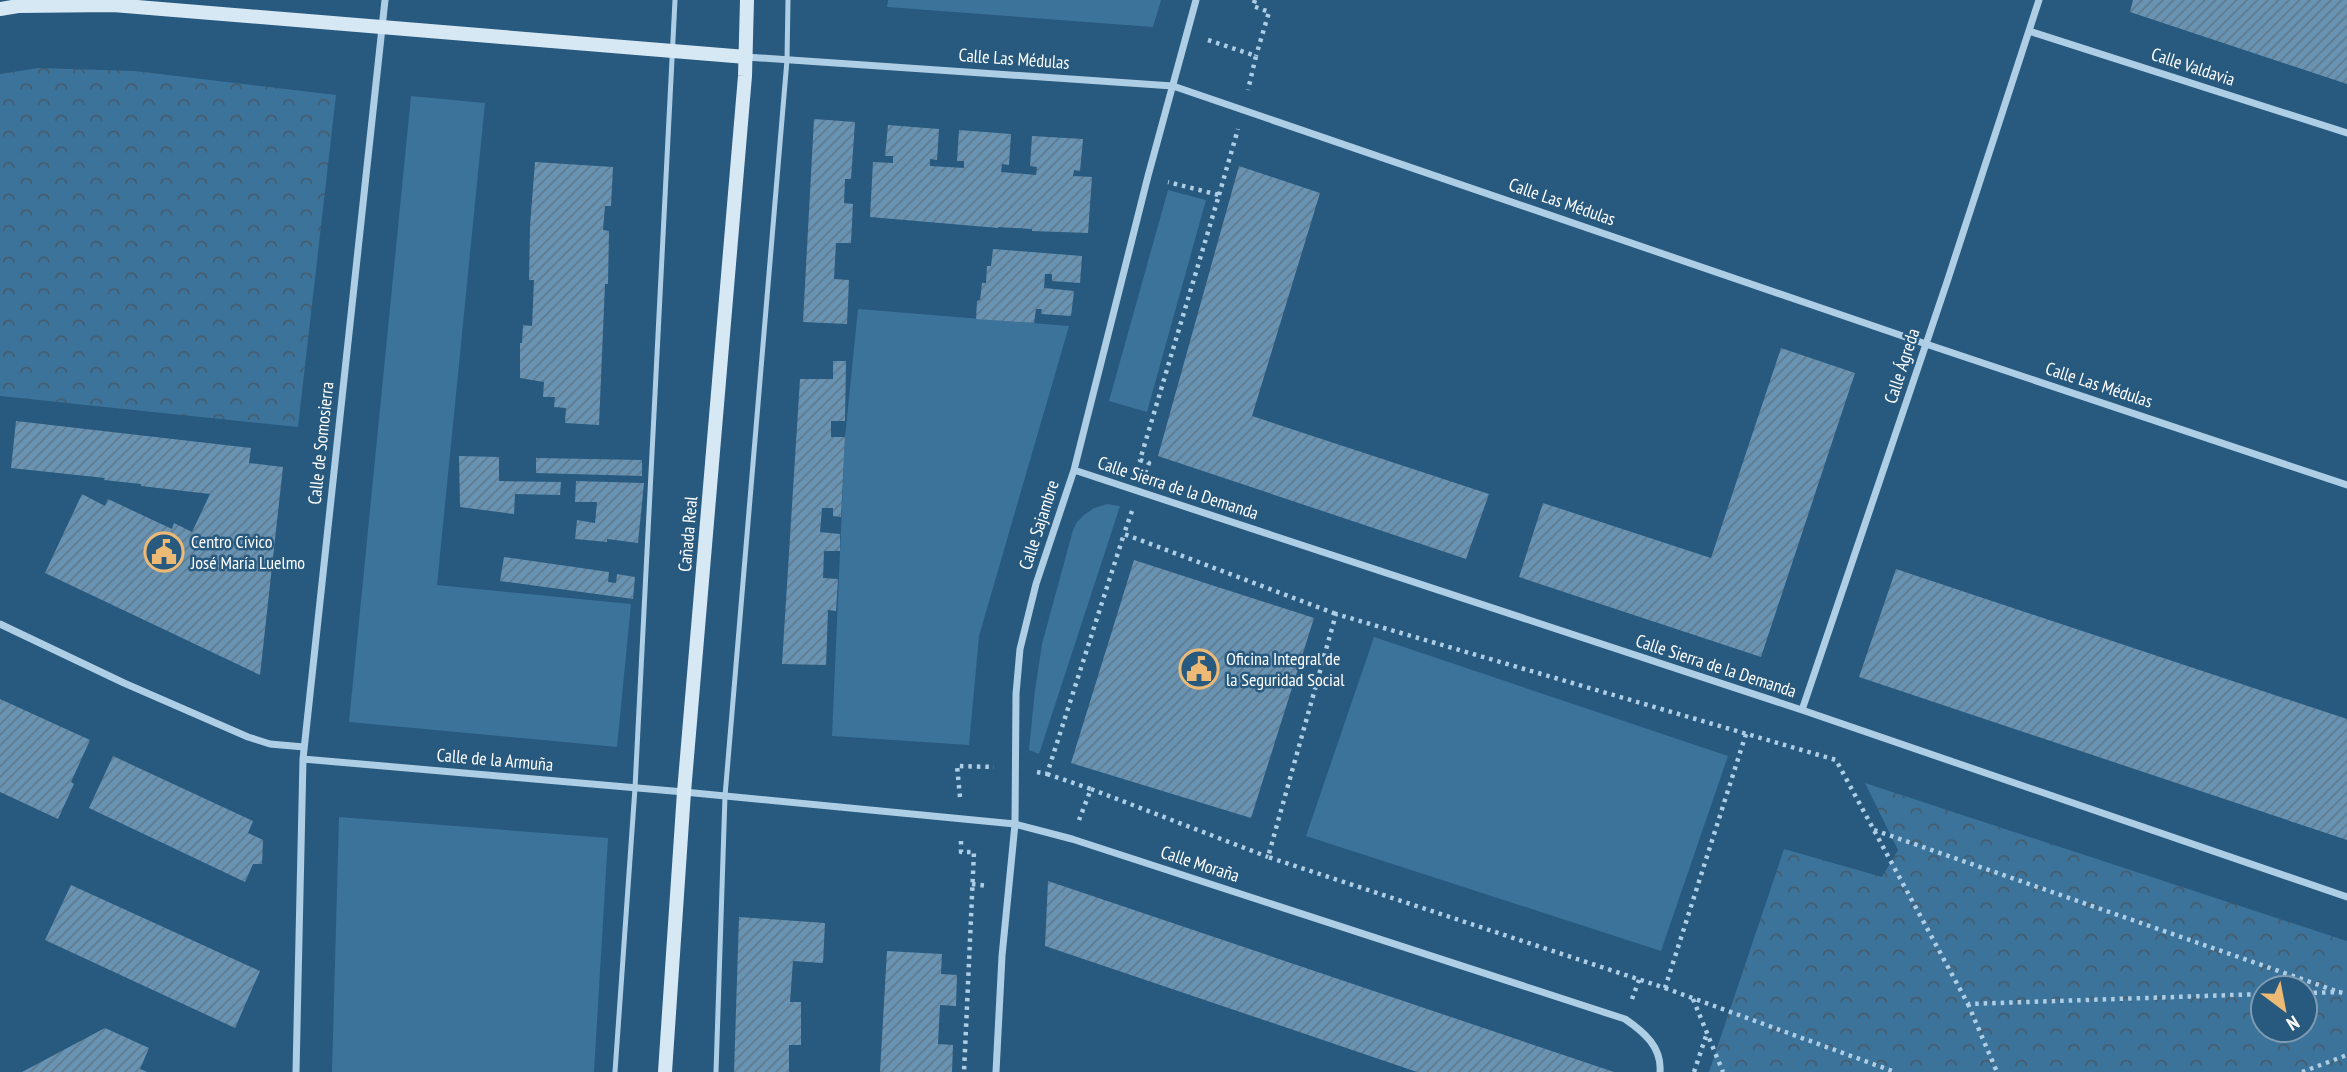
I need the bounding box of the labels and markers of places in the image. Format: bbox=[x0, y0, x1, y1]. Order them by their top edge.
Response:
place label: Centro Cívico José María Luelmo bbox=[190, 530, 305, 574]
public building icon: Centro Cívico José María Luelmo bbox=[143, 531, 185, 573]
place label: Oficina Integral de la Seguridad Social bbox=[1226, 647, 1345, 691]
public building icon: Oficina Integral de la Seguridad Social bbox=[1178, 648, 1220, 690]

